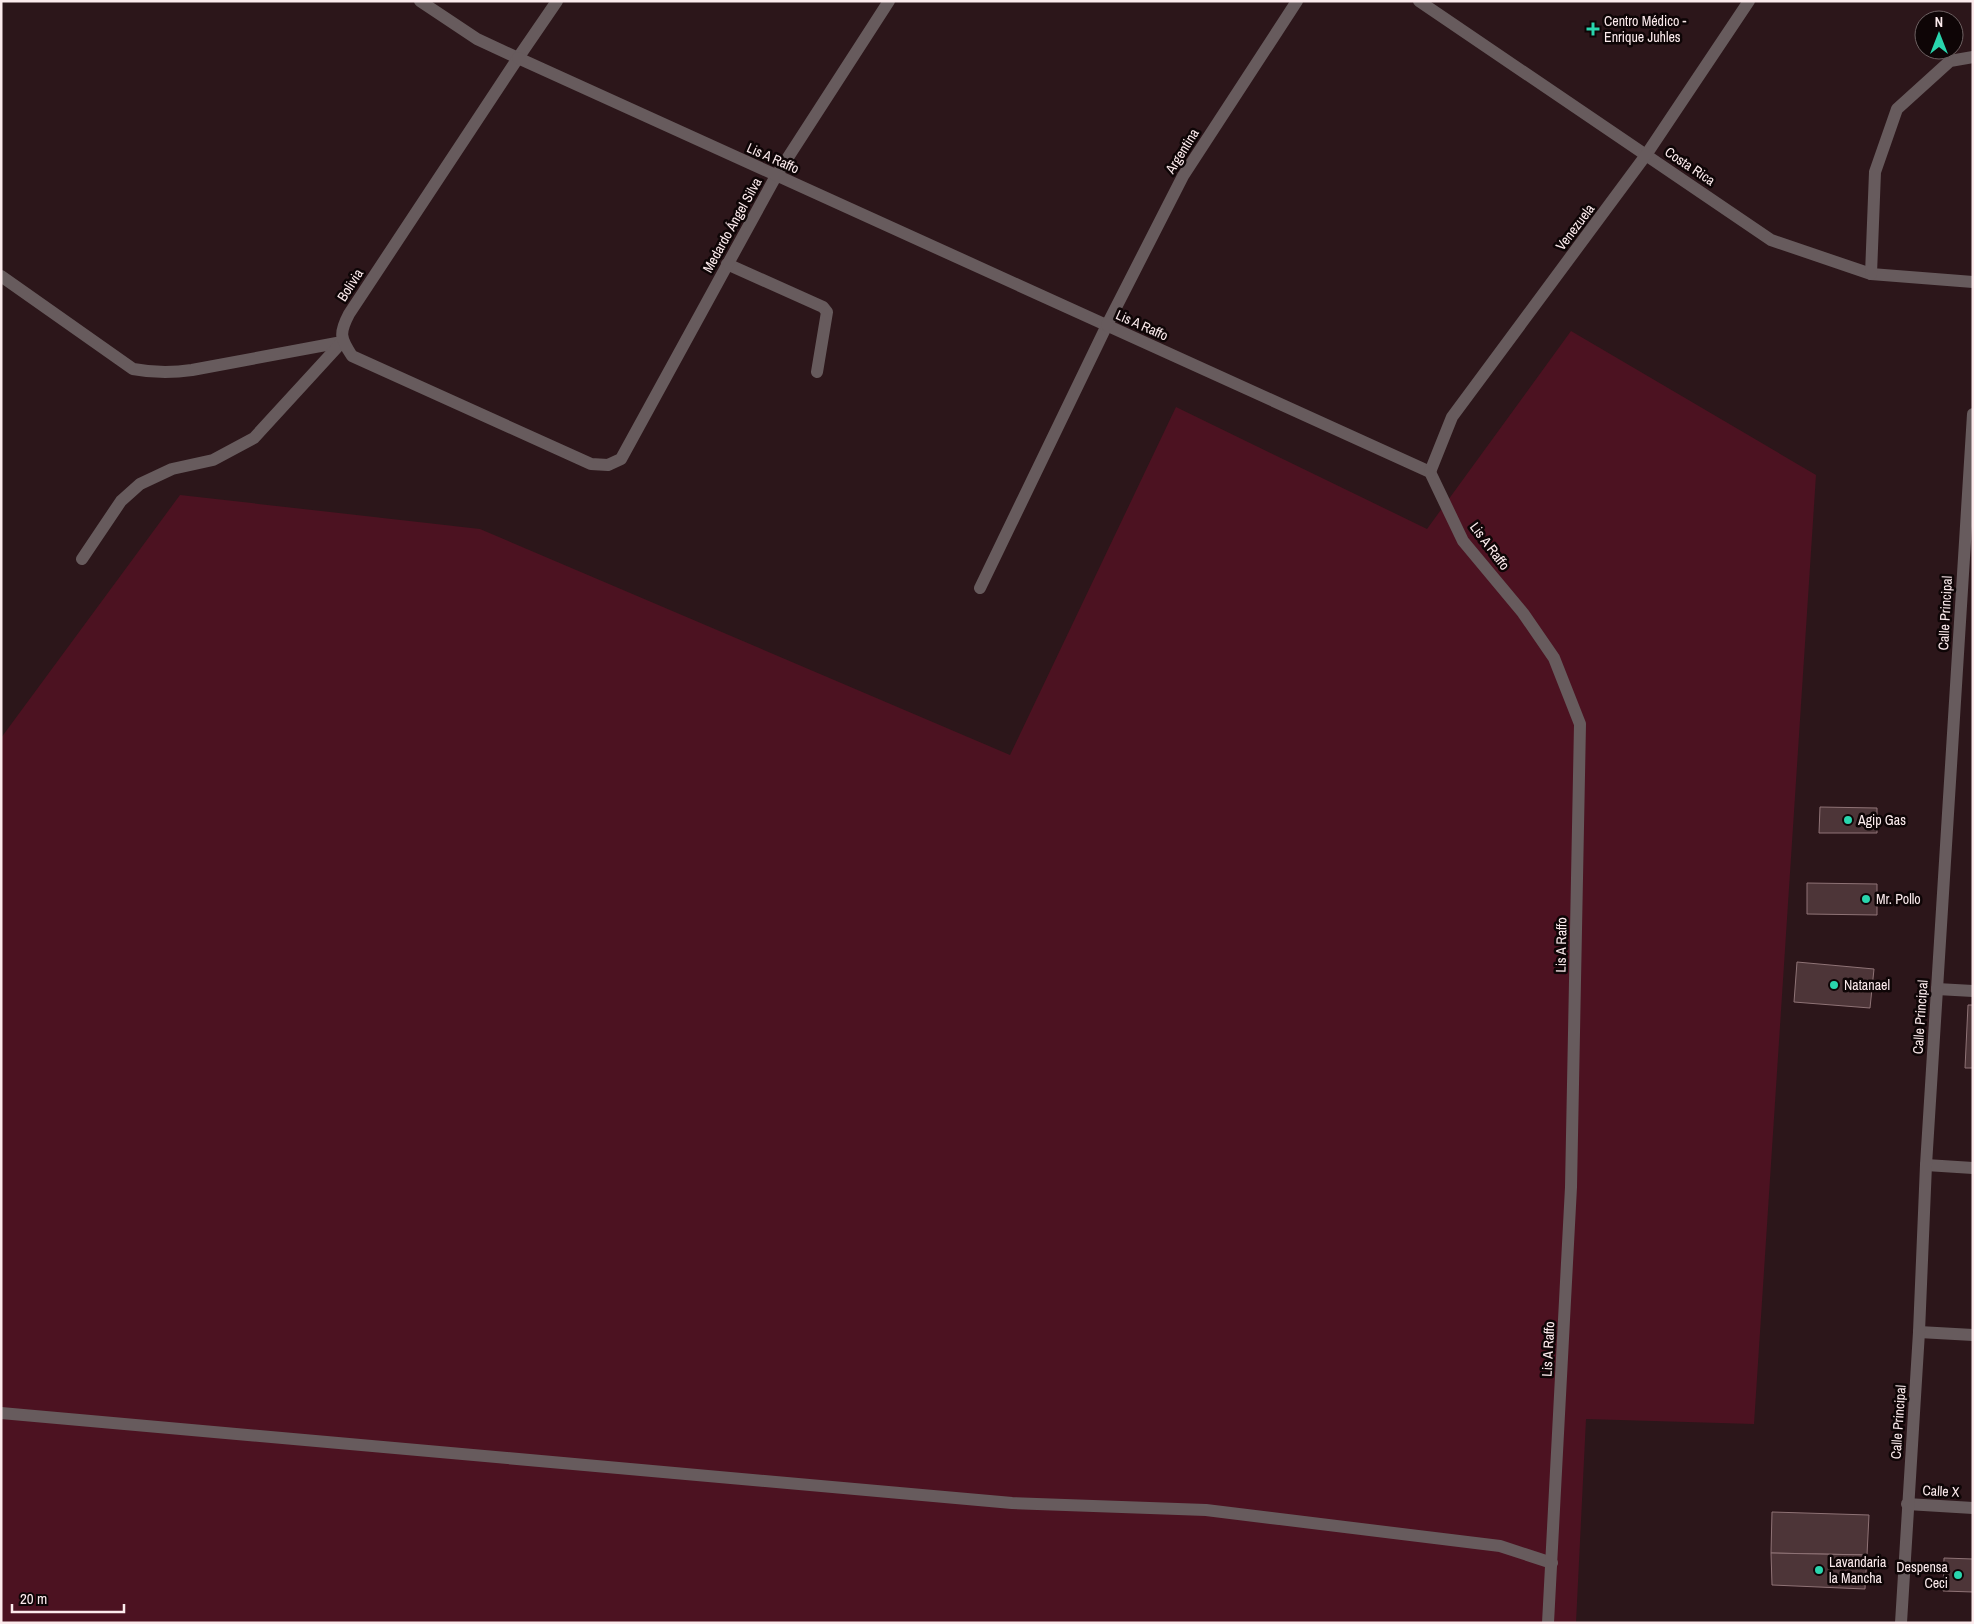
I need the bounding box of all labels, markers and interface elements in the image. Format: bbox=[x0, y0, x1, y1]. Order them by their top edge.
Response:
north arrow bbox=[1914, 10, 1964, 60]
place label: Centro Médico - Enrique Juhles bbox=[1604, 12, 1686, 46]
text: N bbox=[1935, 13, 1943, 31]
marker: Centro Médico - Enrique Juhles bbox=[1586, 22, 1600, 36]
street label: Argentina bbox=[1161, 125, 1203, 178]
street label: Lis A Raffo bbox=[744, 139, 802, 177]
street label: Costa Rica bbox=[1661, 143, 1719, 190]
street label: Medardo Ángel Silva bbox=[698, 174, 766, 276]
street label: Venezuela bbox=[1552, 200, 1599, 254]
street label: Bolivia bbox=[333, 265, 367, 305]
street label: Lis A Raffo bbox=[1113, 306, 1171, 344]
street label: Lis A Raffo bbox=[1466, 518, 1514, 574]
street label: Calle Principal bbox=[1934, 575, 1956, 651]
place label: Agip Gas bbox=[1857, 811, 1906, 829]
marker: Agip Gas bbox=[1842, 814, 1854, 826]
place label: Mr. Pollo bbox=[1876, 890, 1921, 908]
marker: Mr. Pollo bbox=[1860, 893, 1872, 905]
street label: Lis A Raffo bbox=[1552, 917, 1570, 973]
place label: Natanael bbox=[1844, 976, 1890, 994]
marker: Natanael bbox=[1828, 979, 1840, 991]
street label: Calle Principal bbox=[1908, 979, 1932, 1055]
street label: Lis A Raffo bbox=[1538, 1321, 1558, 1377]
street label: Calle Principal bbox=[1886, 1384, 1910, 1460]
street label: Calle X bbox=[1922, 1481, 1960, 1501]
place label: Lavandaria la Mancha bbox=[1829, 1553, 1887, 1587]
place label: Despensa Ceci bbox=[1896, 1558, 1949, 1592]
marker: Lavandaria la Mancha bbox=[1813, 1564, 1825, 1576]
marker: Despensa Ceci bbox=[1952, 1569, 1964, 1581]
scale bar bbox=[12, 1582, 125, 1614]
text: 20 m bbox=[20, 1588, 47, 1609]

